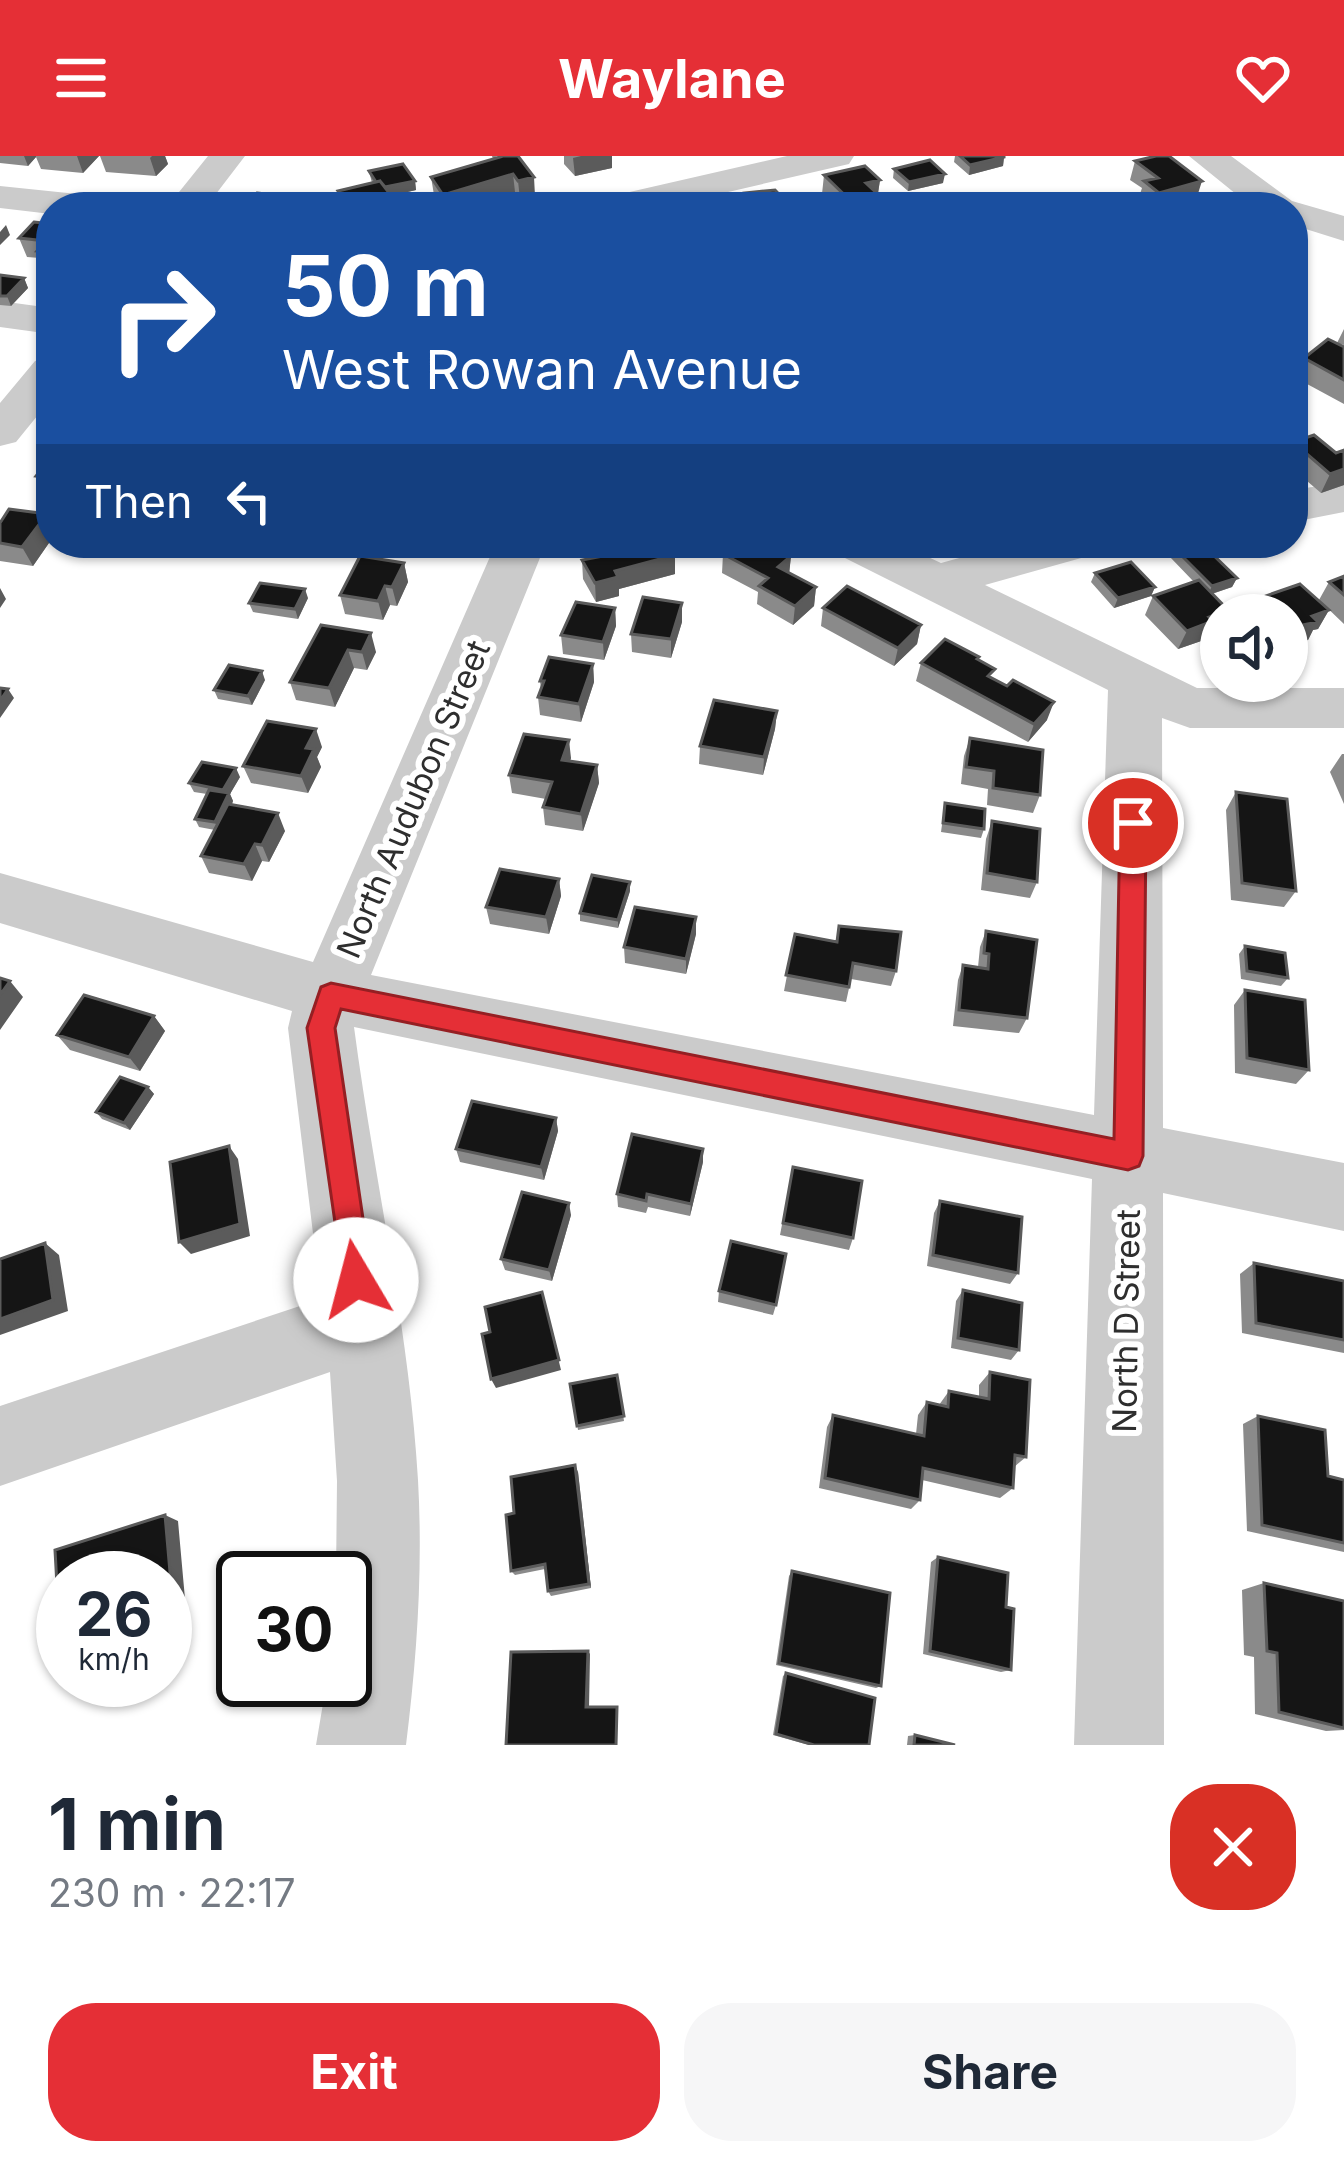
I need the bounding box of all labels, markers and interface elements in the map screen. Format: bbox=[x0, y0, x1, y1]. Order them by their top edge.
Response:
icon: menu bbox=[48, 45, 114, 111]
icon: heart bbox=[1230, 45, 1296, 111]
text: Waylane bbox=[558, 46, 786, 111]
text: 50 m bbox=[282, 235, 489, 336]
icon: right bbox=[84, 240, 240, 396]
text: West Rowan Avenue bbox=[282, 337, 802, 402]
icon: left bbox=[216, 468, 282, 534]
text: Then bbox=[84, 474, 192, 529]
map controls bbox=[1200, 594, 1308, 702]
button: sound bbox=[1200, 594, 1308, 702]
street label: North Audubon Street bbox=[328, 634, 498, 964]
pin bbox=[1082, 772, 1184, 874]
icon: arrive bbox=[1100, 790, 1166, 856]
street label: North D Street bbox=[1104, 1209, 1148, 1433]
position arrow bbox=[293, 1217, 419, 1343]
speed limit sign: 30 bbox=[216, 1551, 372, 1707]
text: 26 bbox=[76, 1578, 152, 1650]
text: km/h bbox=[78, 1641, 150, 1677]
text: 1 min bbox=[48, 1780, 226, 1867]
button: close bbox=[1170, 1784, 1296, 1910]
text: 230 m · 22:17 bbox=[48, 1869, 296, 1916]
button: Exit bbox=[48, 2003, 660, 2141]
button: Share bbox=[684, 2003, 1296, 2141]

